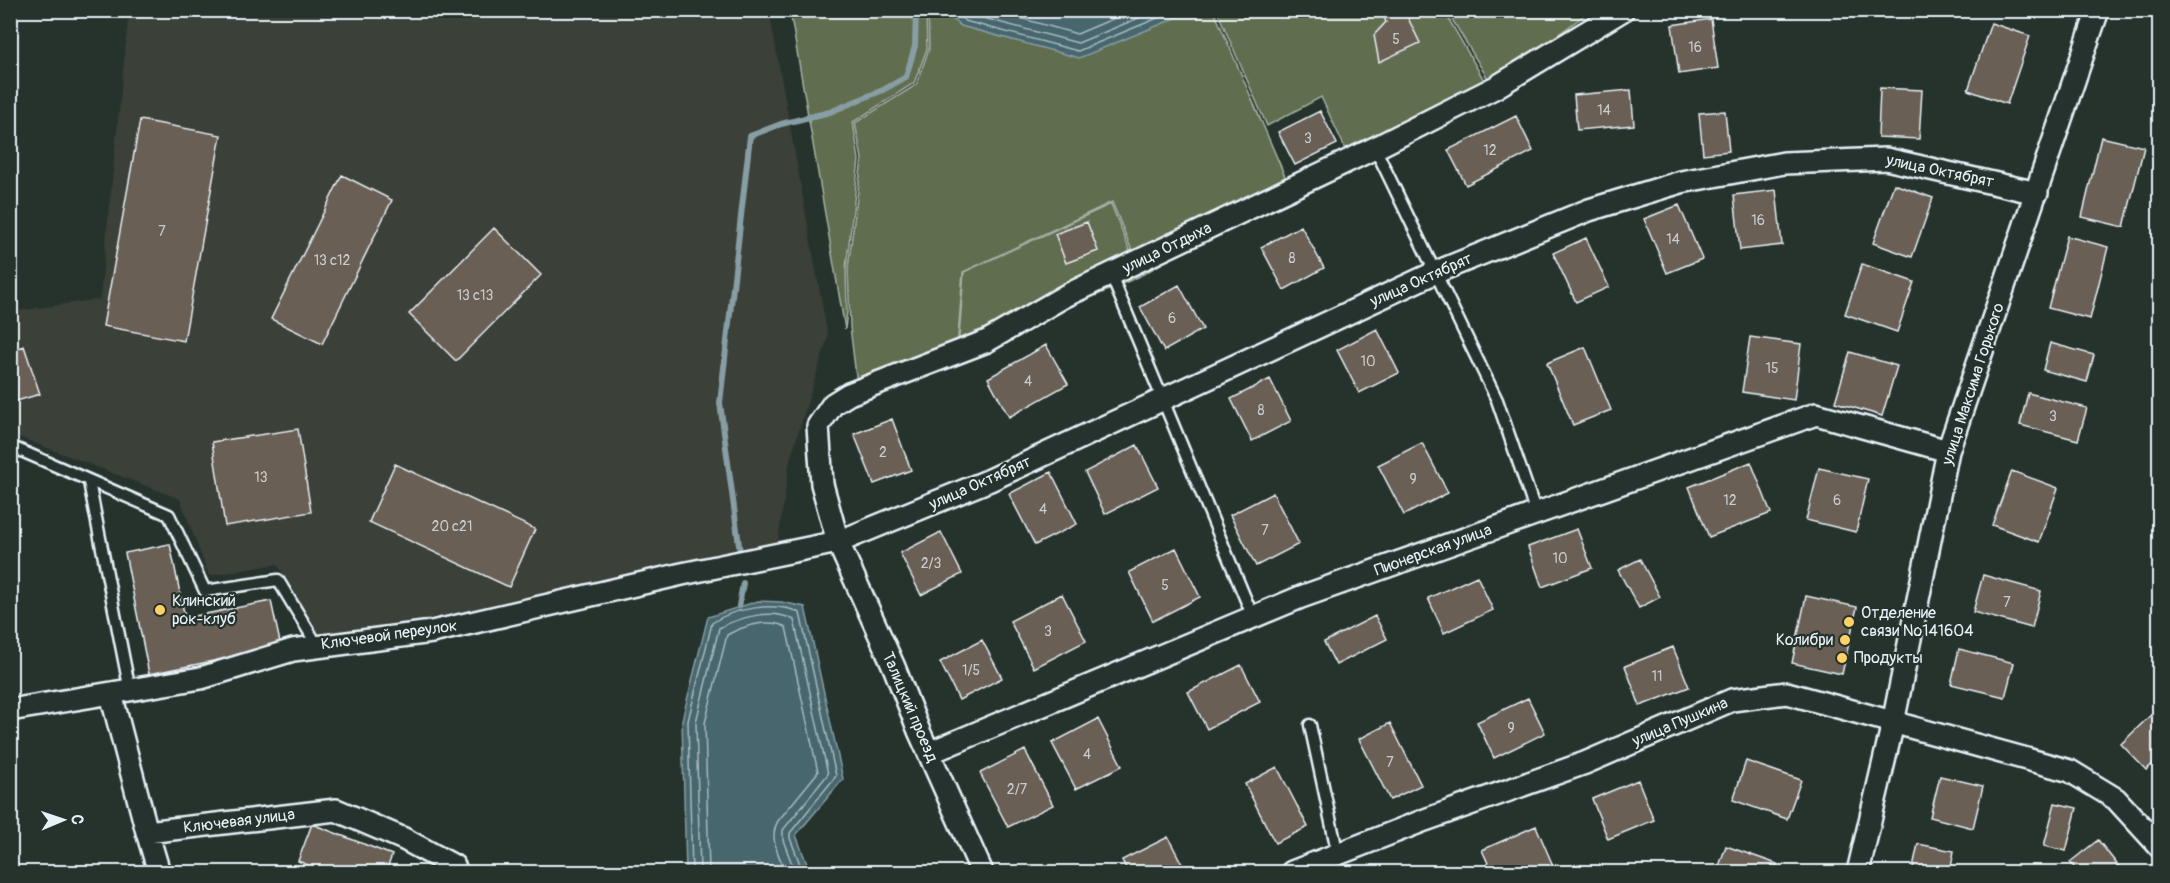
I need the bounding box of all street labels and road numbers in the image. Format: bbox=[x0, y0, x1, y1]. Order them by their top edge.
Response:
street label: улица Октябрят bbox=[1883, 150, 1996, 192]
street label: улица Отдыха bbox=[1118, 218, 1215, 279]
street label: улица Октябрят bbox=[1366, 249, 1475, 312]
street label: улица Максима Горького bbox=[1937, 300, 2009, 469]
street label: улица Октябрят bbox=[925, 452, 1034, 515]
street label: Пионерская улица bbox=[1372, 519, 1494, 581]
street label: Ключевой переулок bbox=[320, 616, 458, 654]
street label: Талицкий проезд bbox=[878, 649, 942, 766]
street label: улица Пушкина bbox=[1628, 693, 1731, 751]
street label: Ключевая улица bbox=[182, 804, 296, 838]

